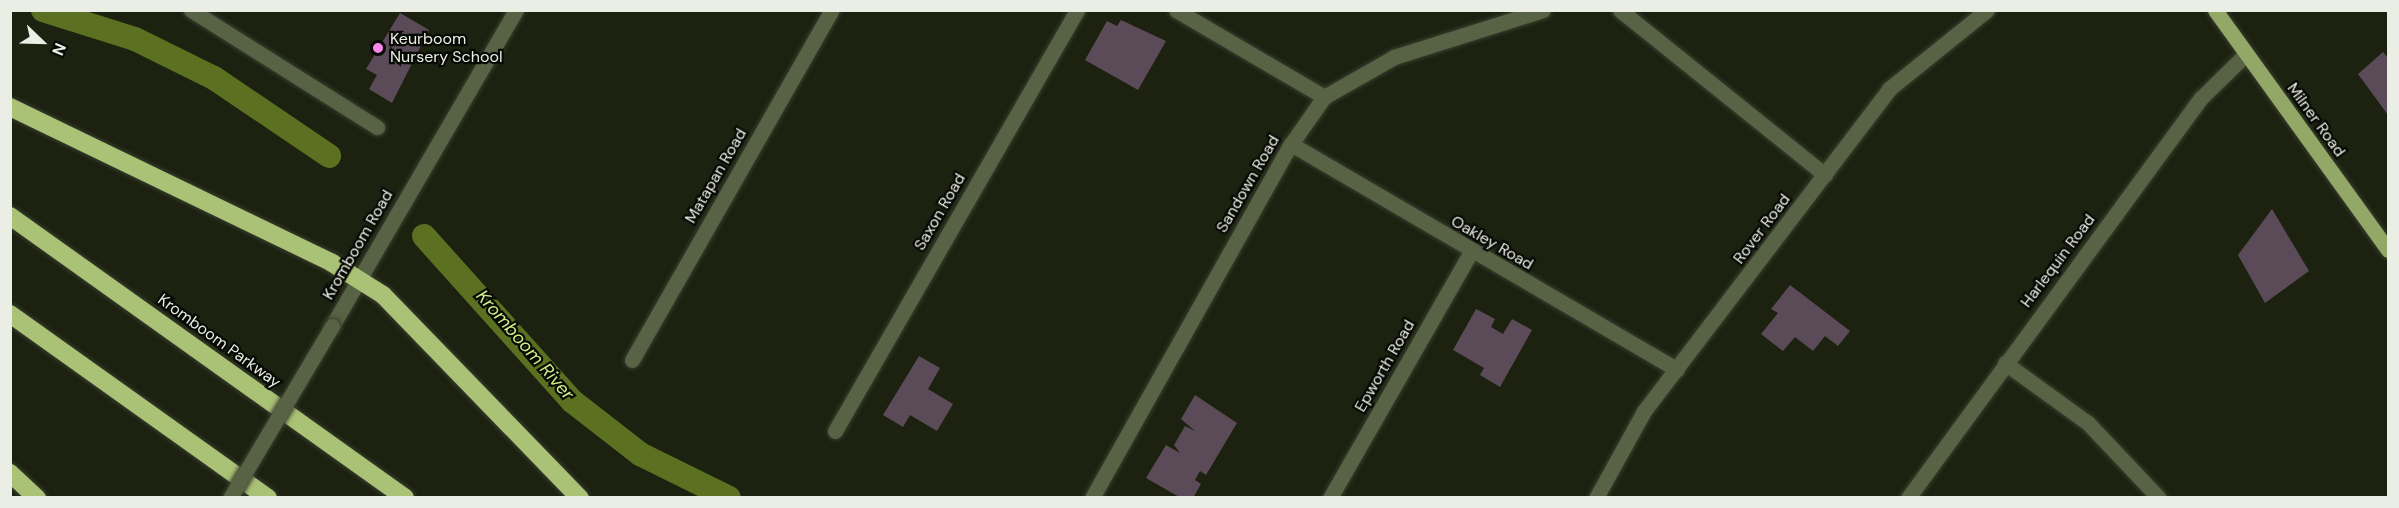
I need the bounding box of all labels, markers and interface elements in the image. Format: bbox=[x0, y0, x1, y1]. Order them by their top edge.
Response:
north arrow bbox=[12, 12, 72, 72]
place label: Keurboom Nursery School bbox=[390, 29, 503, 67]
text: N bbox=[47, 40, 71, 59]
marker: Keurboom Nursery School bbox=[371, 41, 385, 55]
street label: Milner Road bbox=[2283, 79, 2349, 161]
street label: Matapan Road bbox=[681, 125, 751, 227]
street label: Sandown Road bbox=[1212, 132, 1284, 236]
street label: Saxon Road bbox=[910, 170, 970, 254]
street label: Kromboom Road bbox=[319, 187, 397, 303]
street label: Rover Road bbox=[1729, 190, 1795, 268]
street label: Harlequin Road bbox=[2017, 211, 2099, 311]
street label: Oakley Road bbox=[1447, 212, 1537, 274]
water label: Kromboom River bbox=[471, 286, 579, 404]
street label: Kromboom Parkway bbox=[154, 290, 284, 392]
street label: Epworth Road bbox=[1351, 317, 1419, 415]

